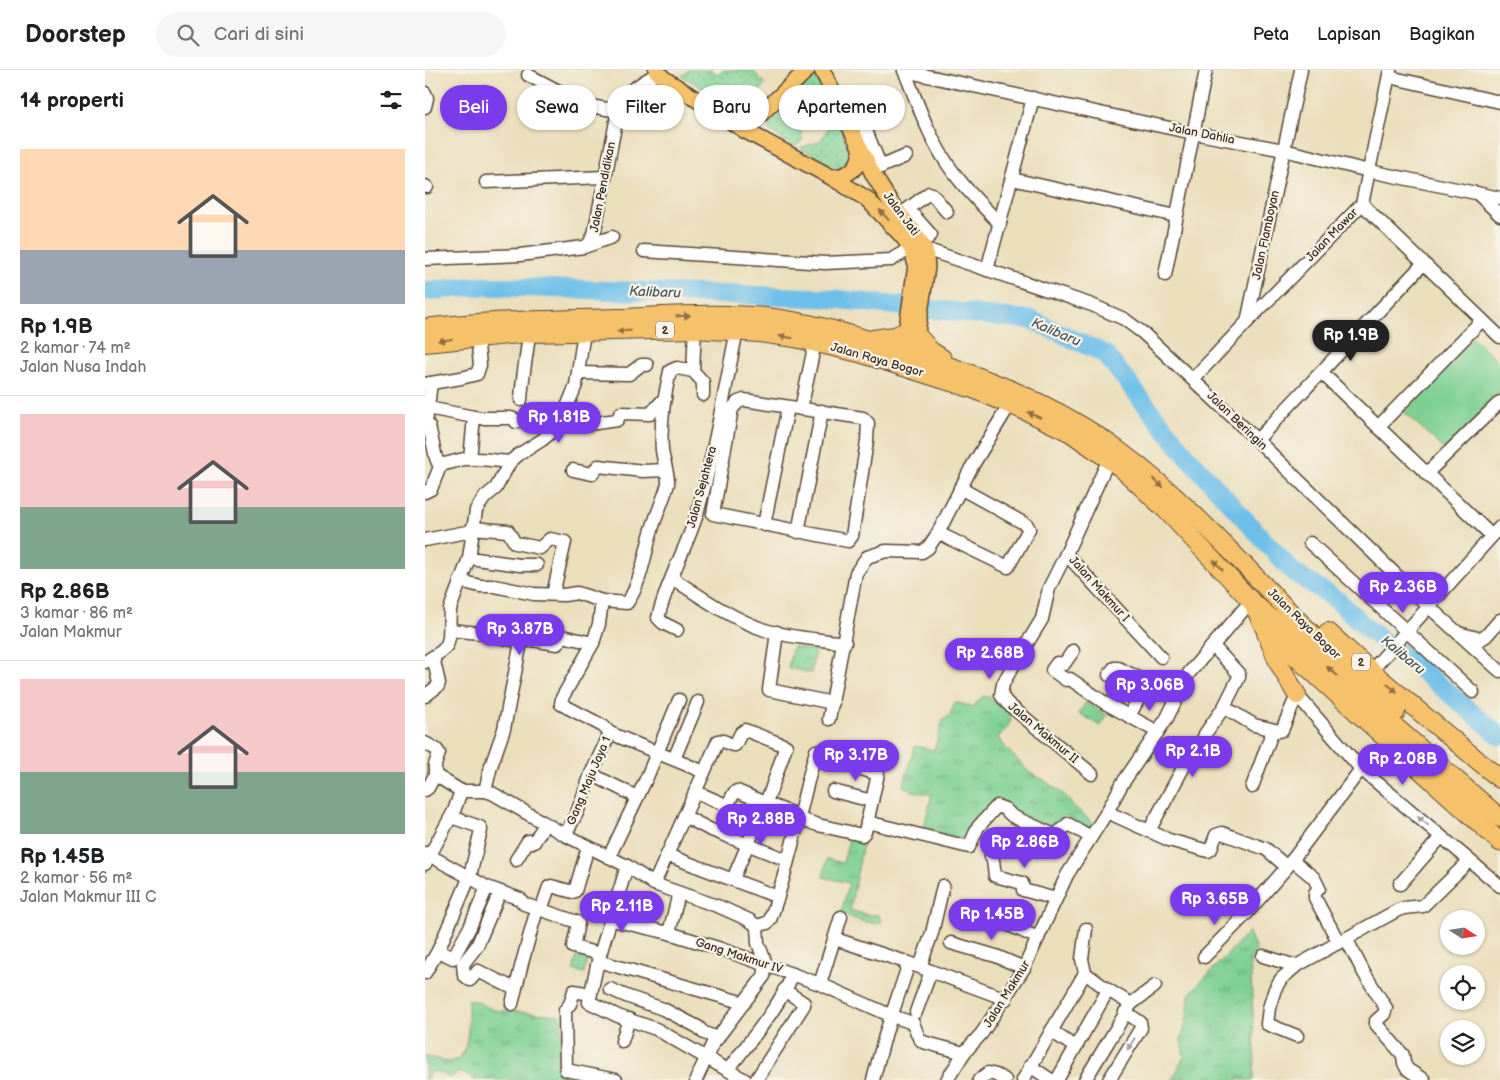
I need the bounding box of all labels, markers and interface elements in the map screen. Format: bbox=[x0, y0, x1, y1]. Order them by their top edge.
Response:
search box bbox=[156, 12, 506, 57]
text: Doorstep bbox=[25, 20, 126, 49]
icon: search bbox=[174, 21, 202, 49]
text: Cari di sini bbox=[214, 23, 304, 46]
text: Peta bbox=[1253, 24, 1289, 45]
text: Lapisan bbox=[1317, 24, 1381, 45]
text: Bagikan bbox=[1409, 24, 1475, 45]
chip: Beli bbox=[440, 85, 507, 130]
chip: Sewa bbox=[517, 85, 597, 130]
chip: Filter bbox=[607, 85, 684, 130]
chip: Baru bbox=[694, 85, 769, 130]
chip: Apartemen bbox=[779, 85, 905, 130]
icon: filters bbox=[377, 86, 405, 114]
text: 14 properti bbox=[20, 88, 124, 113]
street label: Jalan Dahlia bbox=[1168, 120, 1236, 148]
street label: Jalan Pendidikan bbox=[587, 140, 619, 233]
icon: home bbox=[168, 181, 258, 271]
street label: Jalan Jati bbox=[880, 189, 922, 239]
street label: Jalan Flamboyan bbox=[1249, 189, 1283, 281]
street label: Jalan Mawar bbox=[1303, 205, 1362, 265]
one-way arrow bbox=[878, 210, 890, 222]
water label: Kalibaru bbox=[629, 283, 681, 301]
one-way arrow bbox=[676, 312, 692, 320]
text: Rp 1.9B bbox=[20, 314, 93, 339]
water label: Kalibaru bbox=[1029, 314, 1083, 350]
pin: Rp 1.9B bbox=[1305, 320, 1397, 362]
road number: 2 bbox=[656, 322, 674, 338]
text: Rp 1.9B bbox=[1323, 326, 1379, 345]
one-way arrow bbox=[616, 327, 632, 335]
one-way arrow bbox=[778, 332, 794, 340]
one-way arrow bbox=[436, 336, 452, 344]
text: 2 kamar · 74 m² bbox=[20, 339, 131, 358]
street label: Jalan Raya Bogor bbox=[829, 340, 926, 381]
text: Jalan Nusa Indah bbox=[20, 358, 146, 377]
street label: Jalan Beringin bbox=[1204, 389, 1270, 454]
pin: Rp 1.81B bbox=[507, 402, 611, 444]
text: Rp 1.81B bbox=[528, 408, 590, 427]
one-way arrow bbox=[1027, 410, 1042, 419]
street label: Jalan Sejahtera bbox=[684, 444, 720, 529]
icon: home bbox=[168, 447, 258, 537]
one-way arrow bbox=[1151, 477, 1164, 488]
street label: Jalan Makmur I bbox=[1066, 553, 1133, 625]
one-way arrow bbox=[1212, 560, 1224, 572]
pin: Rp 2.36B bbox=[1351, 572, 1455, 614]
text: Rp 2.36B bbox=[1369, 578, 1437, 597]
text: Rp 2.86B bbox=[20, 579, 109, 604]
street label: Jalan Raya Bogor bbox=[1264, 585, 1344, 663]
text: 3 kamar · 86 m² bbox=[20, 604, 133, 623]
pin: Rp 3.87B bbox=[468, 614, 572, 656]
text: Rp 3.87B bbox=[486, 620, 554, 639]
text: Jalan Makmur bbox=[20, 623, 122, 642]
water label: Kalibaru bbox=[1378, 632, 1428, 678]
pin: Rp 2.68B bbox=[938, 638, 1042, 680]
text: Rp 2.68B bbox=[956, 644, 1024, 663]
road number: 2 bbox=[1352, 654, 1370, 670]
one-way arrow bbox=[1326, 665, 1338, 677]
pin: Rp 3.06B bbox=[1098, 670, 1202, 712]
text: Rp 3.06B bbox=[1116, 676, 1184, 695]
one-way arrow bbox=[1385, 683, 1398, 694]
street label: Jalan Makmur II bbox=[1005, 699, 1081, 767]
icon: home bbox=[168, 712, 258, 802]
street label: Gang Maju Jaya 1 bbox=[564, 735, 614, 827]
pin: Rp 2.1B bbox=[1147, 736, 1239, 778]
pin: Rp 3.17B bbox=[804, 740, 908, 782]
text: Rp 2.1B bbox=[1165, 742, 1221, 761]
pin: Rp 2.08B bbox=[1351, 744, 1455, 786]
text: Rp 3.17B bbox=[824, 746, 888, 765]
text: Rp 2.08B bbox=[1369, 750, 1437, 769]
pin: Rp 2.88B bbox=[709, 804, 813, 846]
text: Rp 2.88B bbox=[727, 810, 795, 829]
one-way arrow bbox=[1417, 815, 1429, 827]
pin: Rp 2.86B bbox=[973, 826, 1077, 869]
text: Rp 2.86B bbox=[991, 833, 1059, 852]
text: Rp 1.45B bbox=[20, 844, 105, 869]
text: 2 kamar · 56 m² bbox=[20, 869, 132, 888]
pin: Rp 3.65B bbox=[1163, 884, 1267, 926]
text: Jalan Makmur III C bbox=[20, 888, 156, 907]
pin: Rp 2.11B bbox=[570, 890, 674, 933]
text: Rp 3.65B bbox=[1181, 890, 1249, 909]
text: Rp 2.11B bbox=[591, 897, 653, 916]
pin: Rp 1.45B bbox=[940, 898, 1044, 941]
text: Rp 1.45B bbox=[960, 905, 1024, 924]
north arrow bbox=[1440, 910, 1485, 955]
map controls bbox=[1440, 910, 1485, 1065]
street label: Gang Makmur IV bbox=[693, 935, 785, 977]
street label: Jalan Makmur bbox=[980, 957, 1034, 1030]
button: locate bbox=[1440, 965, 1485, 1010]
button: layers bbox=[1440, 1020, 1485, 1065]
one-way arrow bbox=[1127, 1037, 1136, 1050]

